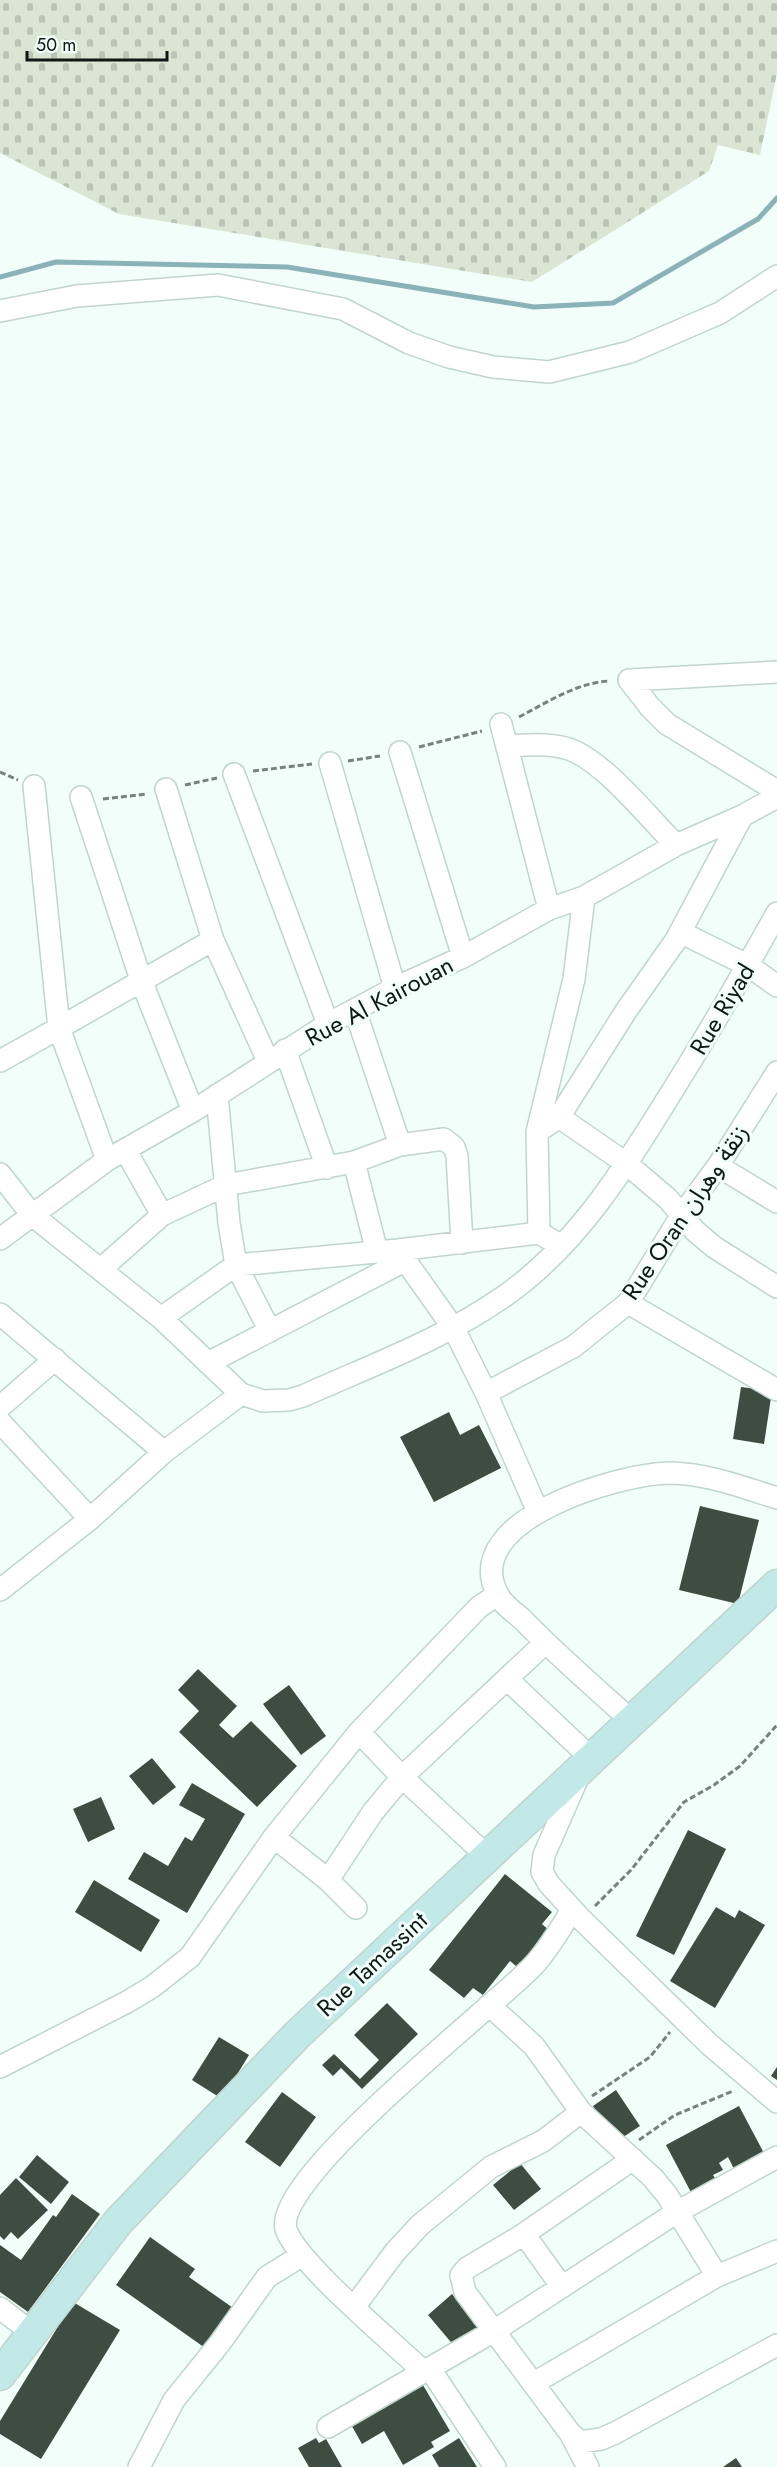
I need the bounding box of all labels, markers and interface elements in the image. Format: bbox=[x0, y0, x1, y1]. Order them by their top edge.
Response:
scale bar bbox=[27, 24, 166, 62]
text: 50 m bbox=[36, 32, 76, 58]
street label: Rue Al Kairouan bbox=[299, 947, 459, 1055]
street label: Rue Riyad bbox=[681, 957, 763, 1061]
street label: Rue Oran زنقة وهران bbox=[613, 1117, 757, 1307]
street label: Rue Tamassint bbox=[309, 1903, 435, 2025]

